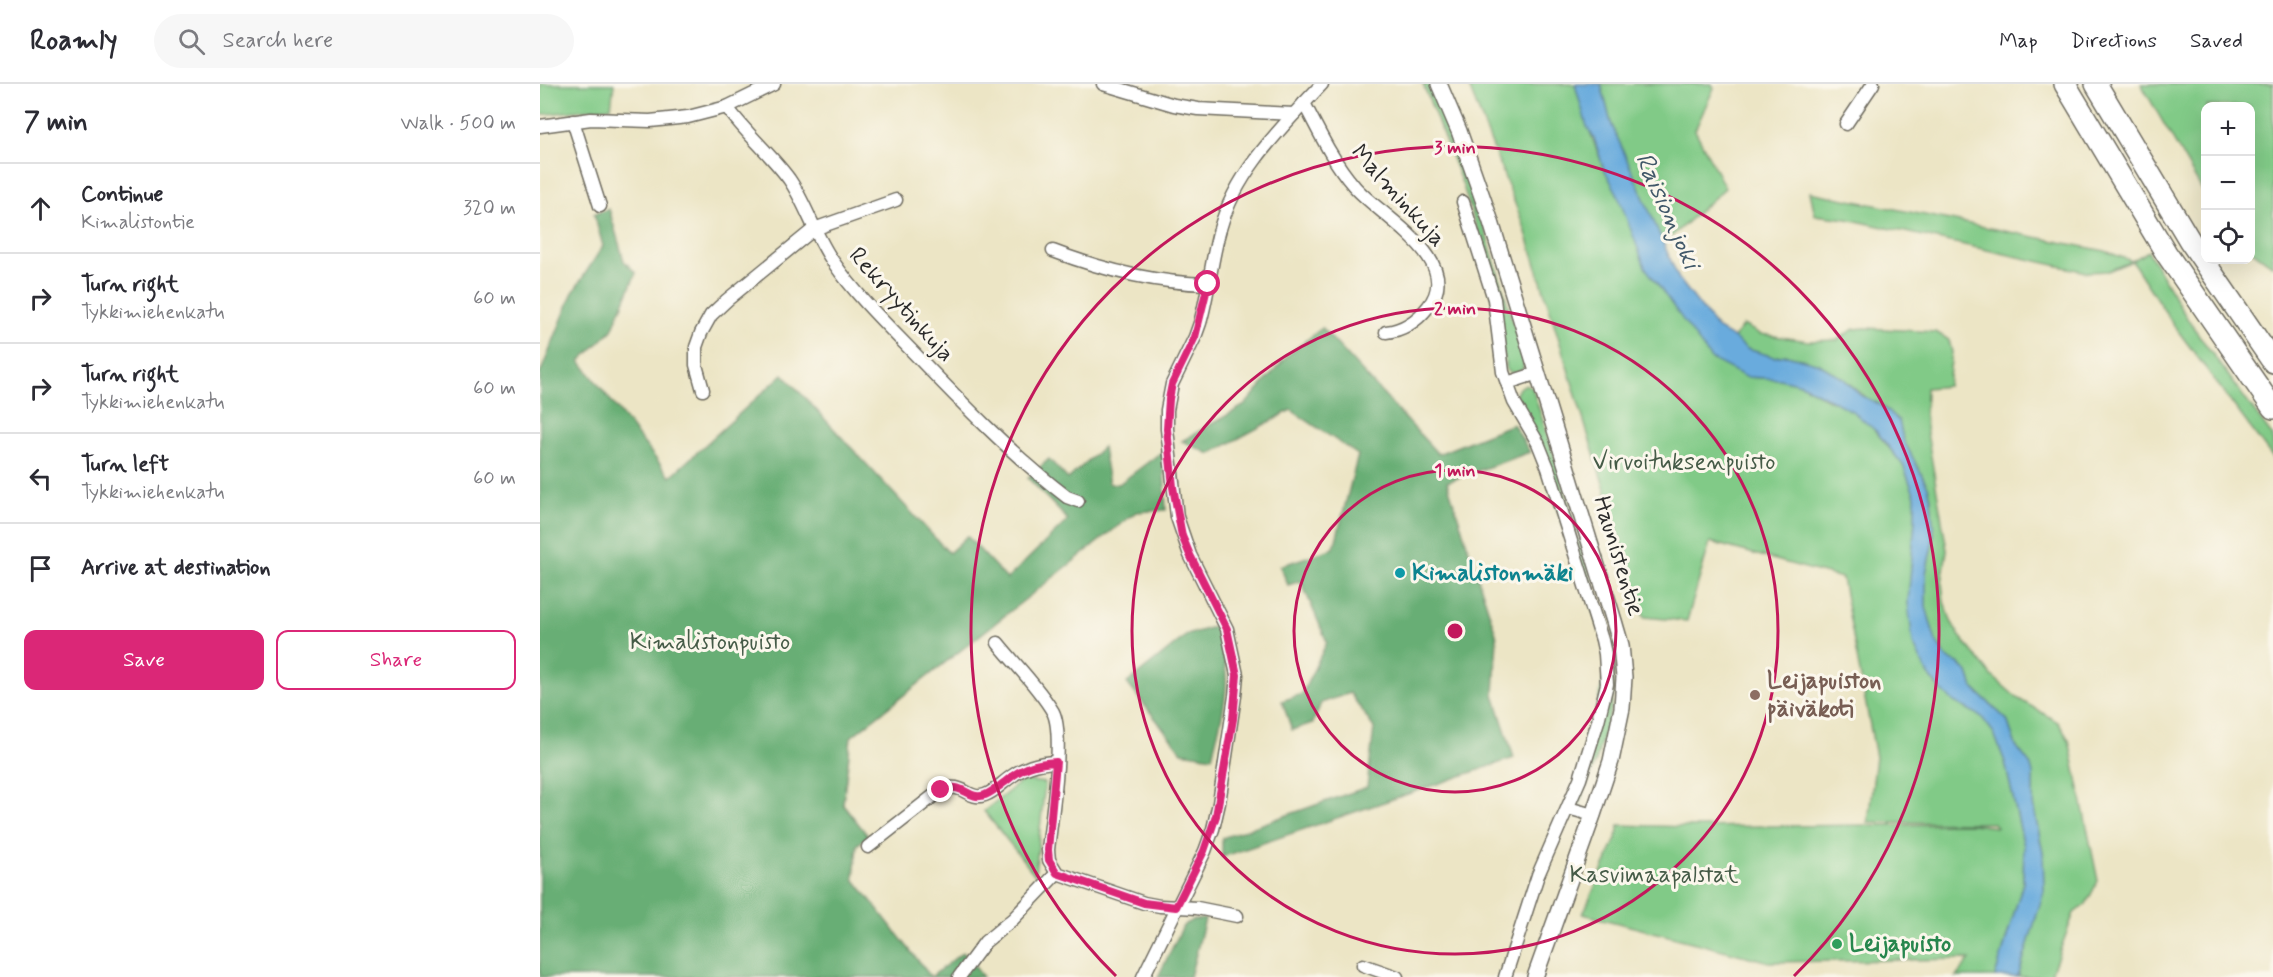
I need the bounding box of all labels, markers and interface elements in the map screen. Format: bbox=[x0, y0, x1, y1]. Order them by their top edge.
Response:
search box bbox=[154, 14, 574, 68]
text: Roamly bbox=[30, 23, 118, 60]
icon: search bbox=[175, 25, 208, 58]
text: Search here bbox=[223, 27, 333, 55]
text: Map bbox=[1999, 27, 2038, 55]
text: Directions bbox=[2071, 27, 2157, 55]
text: Saved bbox=[2190, 27, 2243, 55]
map controls bbox=[2201, 102, 2255, 264]
button: + bbox=[2201, 102, 2255, 156]
text: 7 min bbox=[24, 106, 88, 140]
text: Walk · 500 m bbox=[401, 110, 516, 137]
text: 3 min bbox=[1434, 136, 1476, 160]
street label: Malminkuja bbox=[1344, 138, 1452, 254]
water label: Raisionjoki bbox=[1626, 148, 1709, 277]
button: − bbox=[2201, 156, 2255, 210]
text: Continue bbox=[81, 181, 163, 209]
icon: ahead bbox=[24, 192, 57, 225]
text: 320 m bbox=[463, 195, 516, 222]
text: Kimalistontie bbox=[81, 209, 195, 236]
button: locate bbox=[2201, 210, 2255, 264]
street label: Rekryytinkuja bbox=[841, 241, 961, 369]
route start bbox=[1194, 270, 1220, 296]
text: Turn right bbox=[81, 271, 179, 299]
icon: right bbox=[24, 282, 57, 315]
text: 60 m bbox=[473, 285, 516, 312]
text: 2 min bbox=[1434, 297, 1476, 321]
text: Tykkimiehenkatu bbox=[81, 299, 225, 326]
text: Turn right bbox=[81, 361, 179, 389]
icon: right bbox=[24, 372, 57, 405]
text: 60 m bbox=[473, 375, 516, 402]
text: Tykkimiehenkatu bbox=[81, 389, 225, 416]
park label: Virvoituksenpuisto bbox=[1592, 447, 1776, 478]
text: Turn left bbox=[81, 451, 169, 479]
text: 1 min bbox=[1434, 459, 1476, 483]
icon: left bbox=[24, 462, 57, 495]
text: 60 m bbox=[473, 465, 516, 492]
text: Tykkimiehenkatu bbox=[81, 479, 225, 506]
street label: Haunistentie bbox=[1585, 492, 1651, 620]
icon: arrive bbox=[24, 552, 57, 585]
text: Arrive at destination bbox=[81, 554, 271, 582]
place label: Kimalistonmäki bbox=[1412, 558, 1574, 589]
marker: Kimalistonmäki bbox=[1393, 566, 1407, 580]
centre of rings bbox=[1445, 621, 1465, 641]
park label: Kimalistonpuisto bbox=[630, 627, 790, 658]
button: Save bbox=[24, 630, 264, 690]
button: Share bbox=[276, 630, 516, 690]
place label: Leijapuiston päiväkoti bbox=[1767, 666, 1881, 725]
marker: Leijapuiston päiväkoti bbox=[1748, 688, 1762, 702]
route end bbox=[927, 776, 953, 802]
park label: Kasvimaapalstat bbox=[1569, 860, 1739, 891]
place label: Leijapuisto bbox=[1849, 929, 1951, 960]
marker: Leijapuisto bbox=[1830, 937, 1844, 951]

